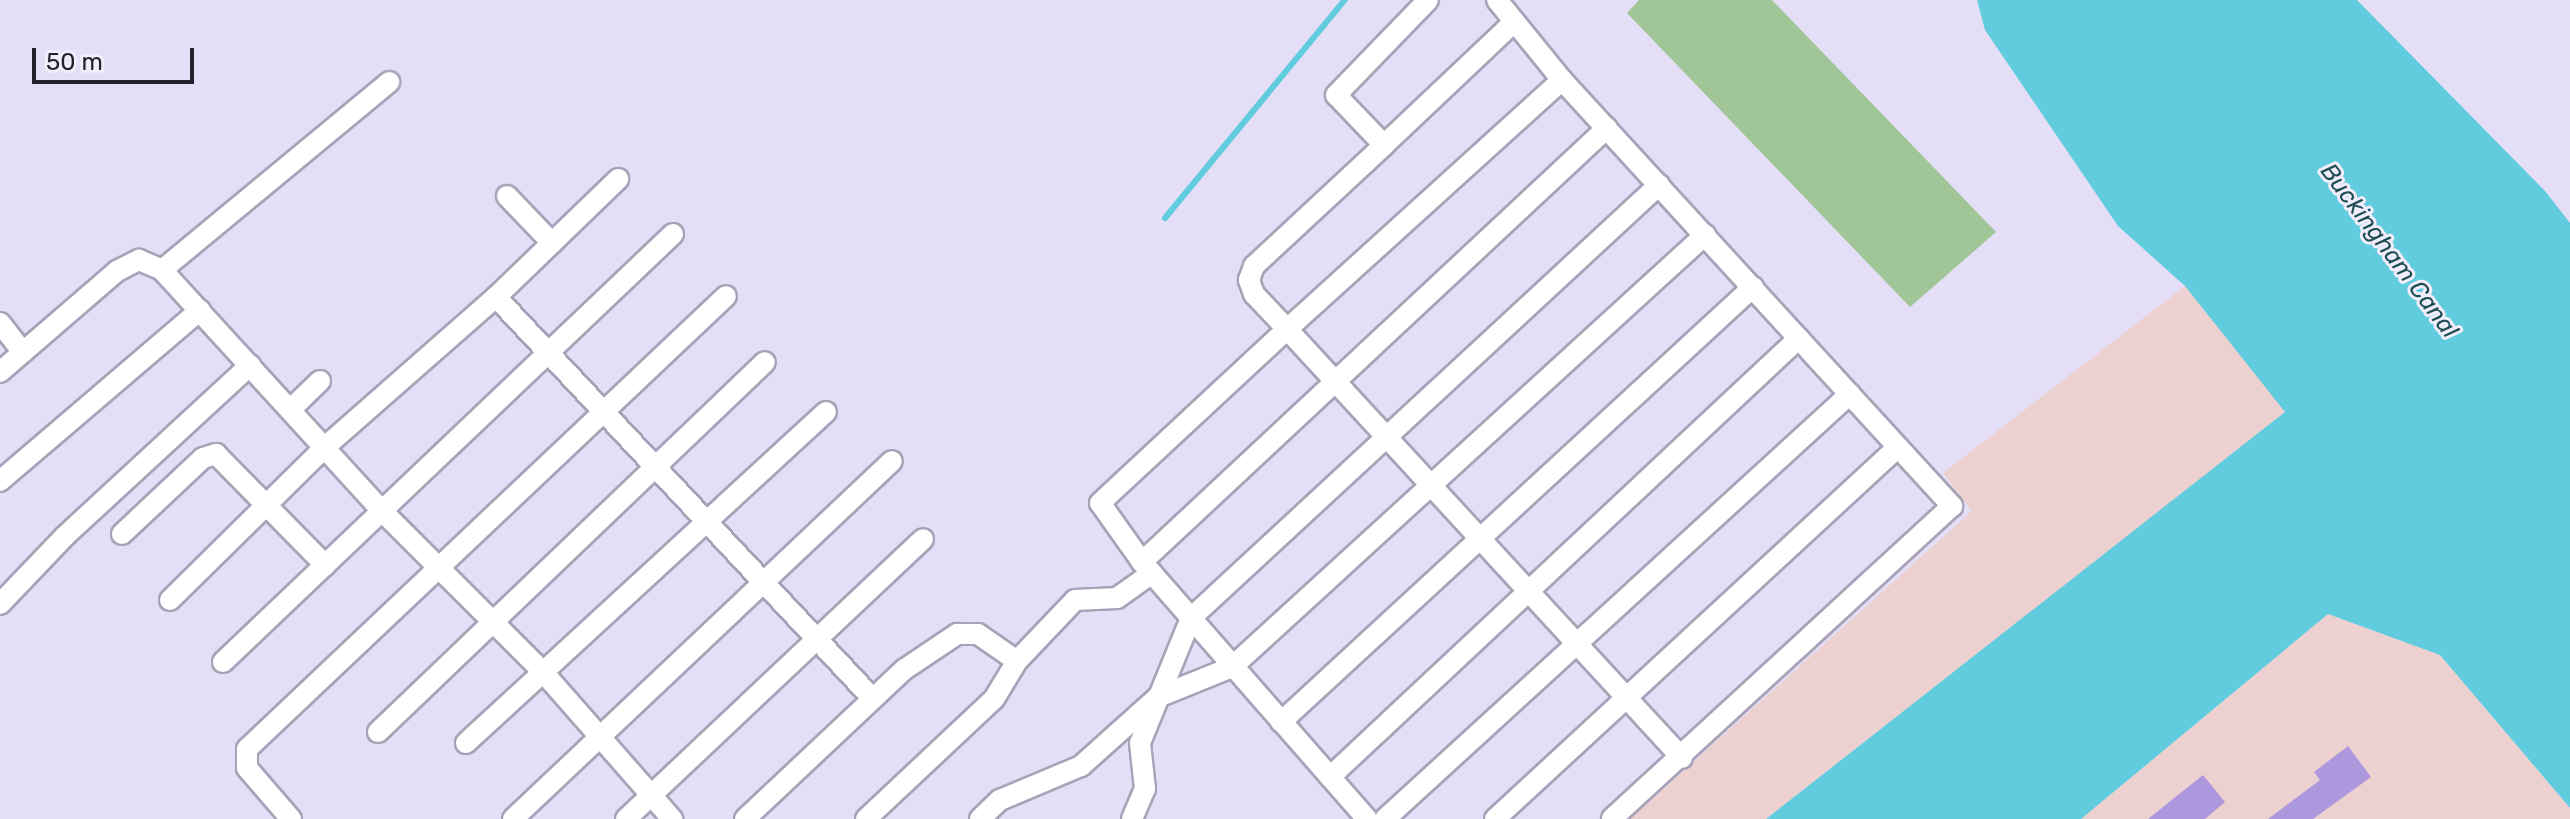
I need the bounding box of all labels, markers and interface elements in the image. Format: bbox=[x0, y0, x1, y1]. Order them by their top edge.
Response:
scale bar bbox=[36, 32, 198, 82]
text: 50 m bbox=[46, 48, 103, 76]
water label: Buckingham Canal bbox=[2314, 158, 2464, 344]

